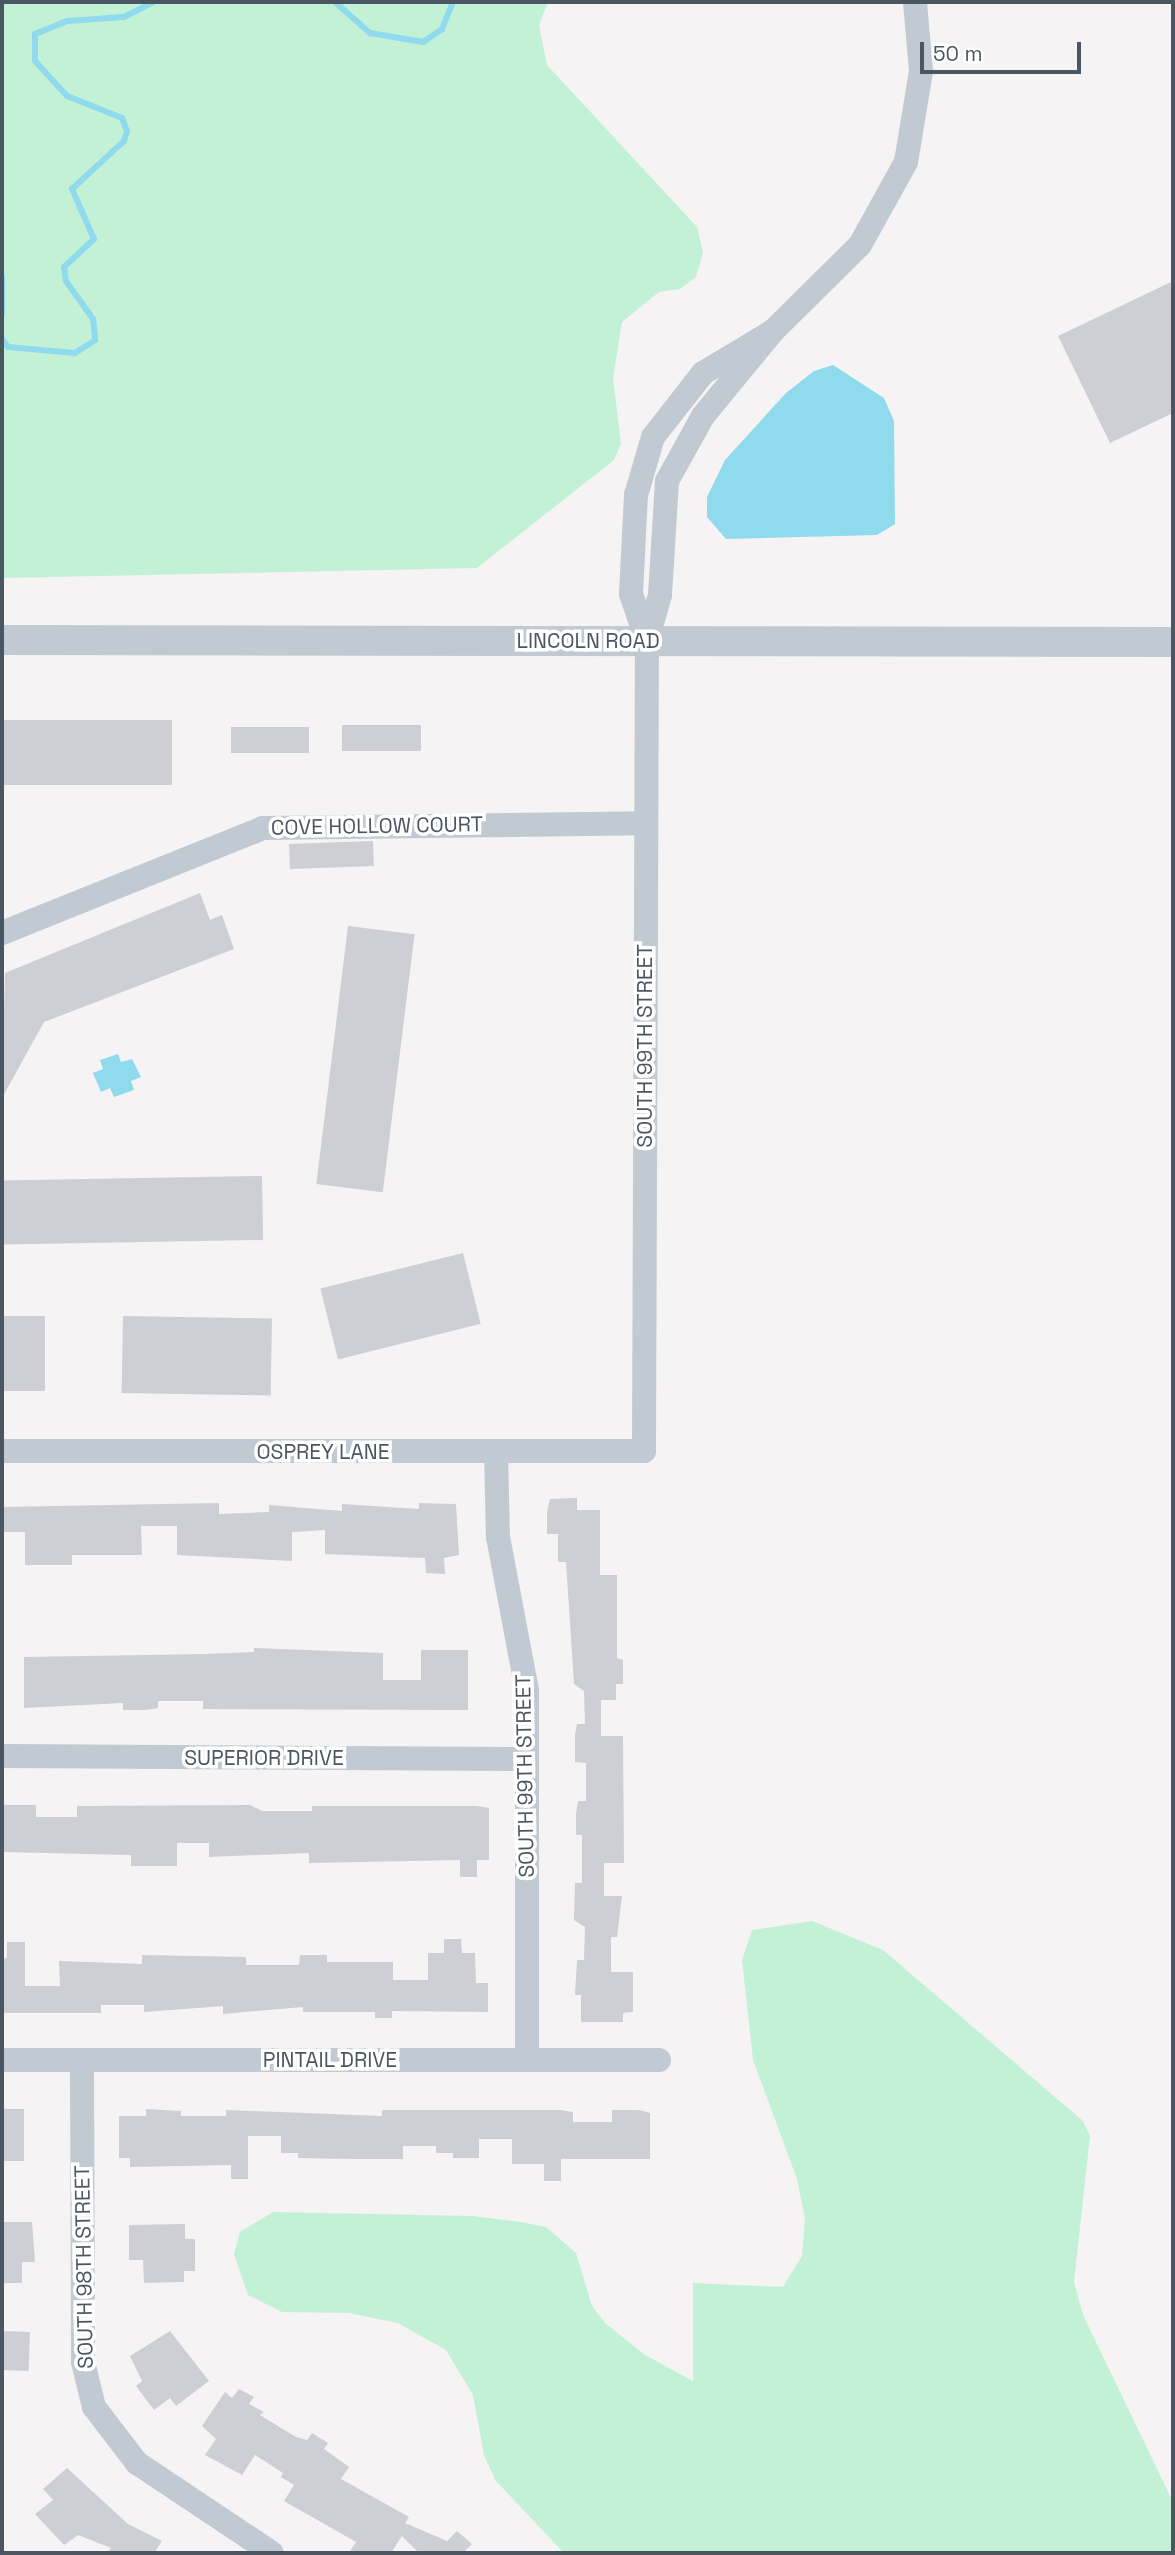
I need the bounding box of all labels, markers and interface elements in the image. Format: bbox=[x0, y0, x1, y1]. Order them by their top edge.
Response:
scale bar bbox=[923, 28, 1084, 72]
text: 50 m bbox=[933, 40, 983, 67]
street label: LINCOLN ROAD bbox=[516, 628, 660, 654]
street label: COVE HOLLOW COURT bbox=[271, 812, 483, 840]
street label: SOUTH 99TH STREET bbox=[632, 944, 658, 1148]
street label: OSPREY LANE bbox=[256, 1439, 390, 1465]
street label: SOUTH 99TH STREET bbox=[511, 1674, 539, 1878]
street label: SUPERIOR DRIVE bbox=[184, 1745, 344, 1771]
street label: PINTAIL DRIVE bbox=[263, 2047, 397, 2073]
street label: SOUTH 98TH STREET bbox=[70, 2165, 98, 2369]

